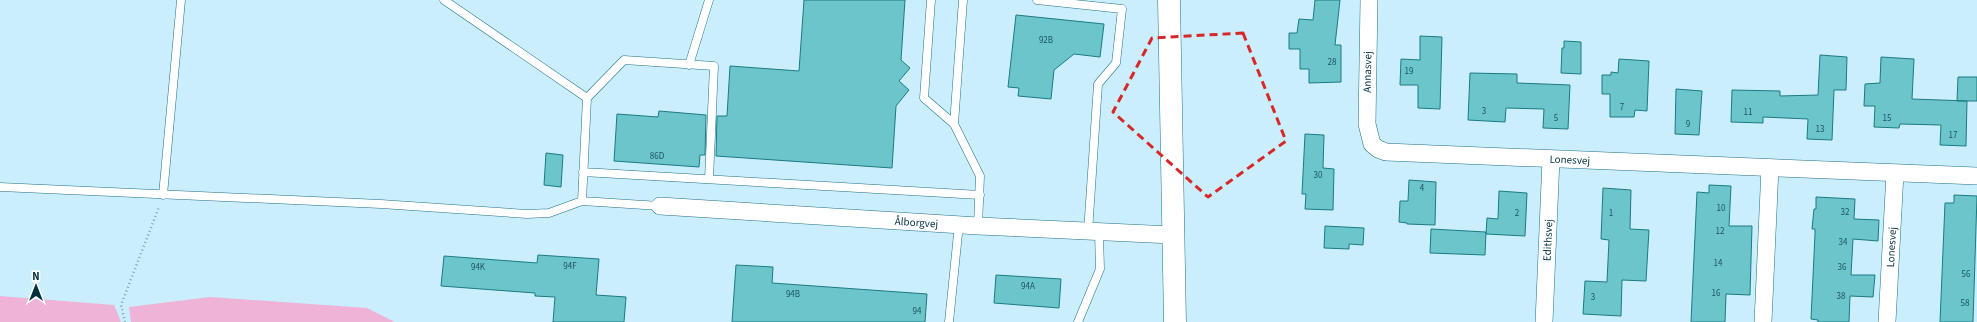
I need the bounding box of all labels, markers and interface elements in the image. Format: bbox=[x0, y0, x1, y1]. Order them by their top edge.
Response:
house number: 92B bbox=[1039, 34, 1053, 47]
street label: Annasvej bbox=[1360, 51, 1375, 93]
house number: 28 bbox=[1328, 56, 1337, 69]
house number: 19 bbox=[1405, 65, 1414, 78]
house number: 7 bbox=[1620, 101, 1625, 114]
house number: 3 bbox=[1482, 105, 1487, 118]
house number: 11 bbox=[1744, 106, 1752, 119]
house number: 5 bbox=[1554, 112, 1559, 125]
house number: 15 bbox=[1883, 112, 1892, 125]
house number: 9 bbox=[1686, 118, 1691, 131]
house number: 13 bbox=[1816, 123, 1825, 136]
house number: 17 bbox=[1949, 129, 1958, 142]
house number: 86D bbox=[650, 150, 665, 163]
street label: Lonesvej bbox=[1549, 152, 1590, 168]
house number: 30 bbox=[1314, 169, 1323, 182]
house number: 4 bbox=[1420, 182, 1425, 195]
house number: 10 bbox=[1717, 202, 1726, 215]
house number: 32 bbox=[1841, 206, 1850, 219]
house number: 2 bbox=[1515, 207, 1520, 220]
house number: 1 bbox=[1609, 207, 1613, 220]
street label: Ålborgvej bbox=[894, 214, 939, 231]
street label: Edithsvej bbox=[1540, 219, 1556, 261]
house number: 12 bbox=[1716, 225, 1725, 238]
street label: Lonesvej bbox=[1883, 226, 1900, 268]
house number: 34 bbox=[1839, 236, 1848, 249]
house number: 14 bbox=[1714, 257, 1723, 270]
house number: 94F bbox=[563, 260, 577, 273]
house number: 94K bbox=[471, 261, 486, 274]
house number: 36 bbox=[1838, 261, 1847, 274]
north arrow bbox=[16, 266, 56, 306]
house number: 56 bbox=[1962, 268, 1971, 281]
text: N bbox=[32, 269, 40, 284]
house number: 94A bbox=[1021, 280, 1035, 293]
house number: 16 bbox=[1712, 287, 1721, 300]
house number: 94B bbox=[786, 288, 800, 301]
house number: 38 bbox=[1837, 290, 1846, 303]
house number: 3 bbox=[1591, 291, 1596, 304]
house number: 58 bbox=[1961, 297, 1970, 310]
house number: 94 bbox=[913, 305, 922, 318]

